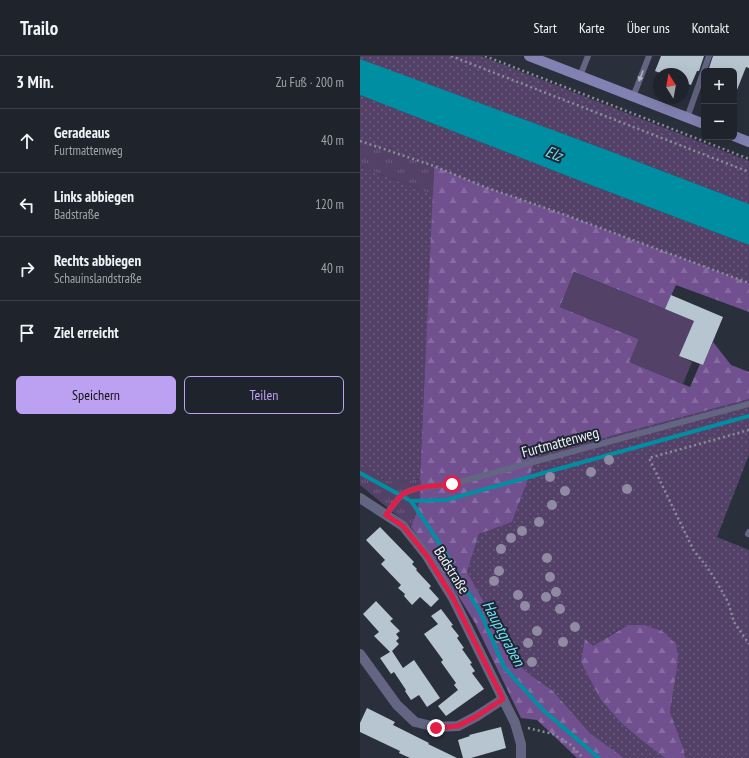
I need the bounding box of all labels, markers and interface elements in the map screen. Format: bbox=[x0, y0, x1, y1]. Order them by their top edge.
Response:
text: Trailo bbox=[20, 16, 58, 40]
text: Start bbox=[533, 19, 557, 37]
text: Karte bbox=[579, 19, 605, 37]
text: Über uns bbox=[627, 19, 670, 37]
text: Kontakt bbox=[692, 19, 729, 37]
north arrow bbox=[653, 68, 689, 104]
map controls bbox=[701, 68, 737, 140]
button: + bbox=[701, 68, 737, 104]
text: 3 Min. bbox=[16, 71, 54, 93]
one-way arrow bbox=[638, 71, 644, 83]
text: Zu Fuß · 200 m bbox=[276, 74, 344, 91]
button: − bbox=[701, 104, 737, 140]
text: Geradeaus bbox=[54, 123, 110, 142]
icon: ahead bbox=[16, 130, 38, 152]
text: 40 m bbox=[321, 132, 344, 149]
water label: Elz bbox=[543, 141, 567, 166]
text: Furtmattenweg bbox=[54, 142, 123, 159]
text: Links abbiegen bbox=[54, 187, 134, 206]
icon: left bbox=[16, 194, 38, 216]
text: 120 m bbox=[315, 196, 344, 213]
text: Badstraße bbox=[54, 206, 99, 223]
text: Rechts abbiegen bbox=[54, 251, 141, 270]
icon: right bbox=[16, 258, 38, 280]
text: 40 m bbox=[321, 260, 344, 277]
text: Schauinslandstraße bbox=[54, 270, 142, 287]
icon: arrive bbox=[16, 322, 38, 344]
text: Ziel erreicht bbox=[54, 323, 119, 342]
button: Speichern bbox=[16, 376, 176, 414]
button: Teilen bbox=[184, 376, 344, 414]
street label: Furtmattenweg bbox=[519, 423, 601, 461]
route start bbox=[443, 475, 461, 493]
street label: Badstraße bbox=[430, 543, 474, 597]
water label: Hauptgraben bbox=[478, 597, 530, 670]
route end bbox=[427, 719, 445, 737]

